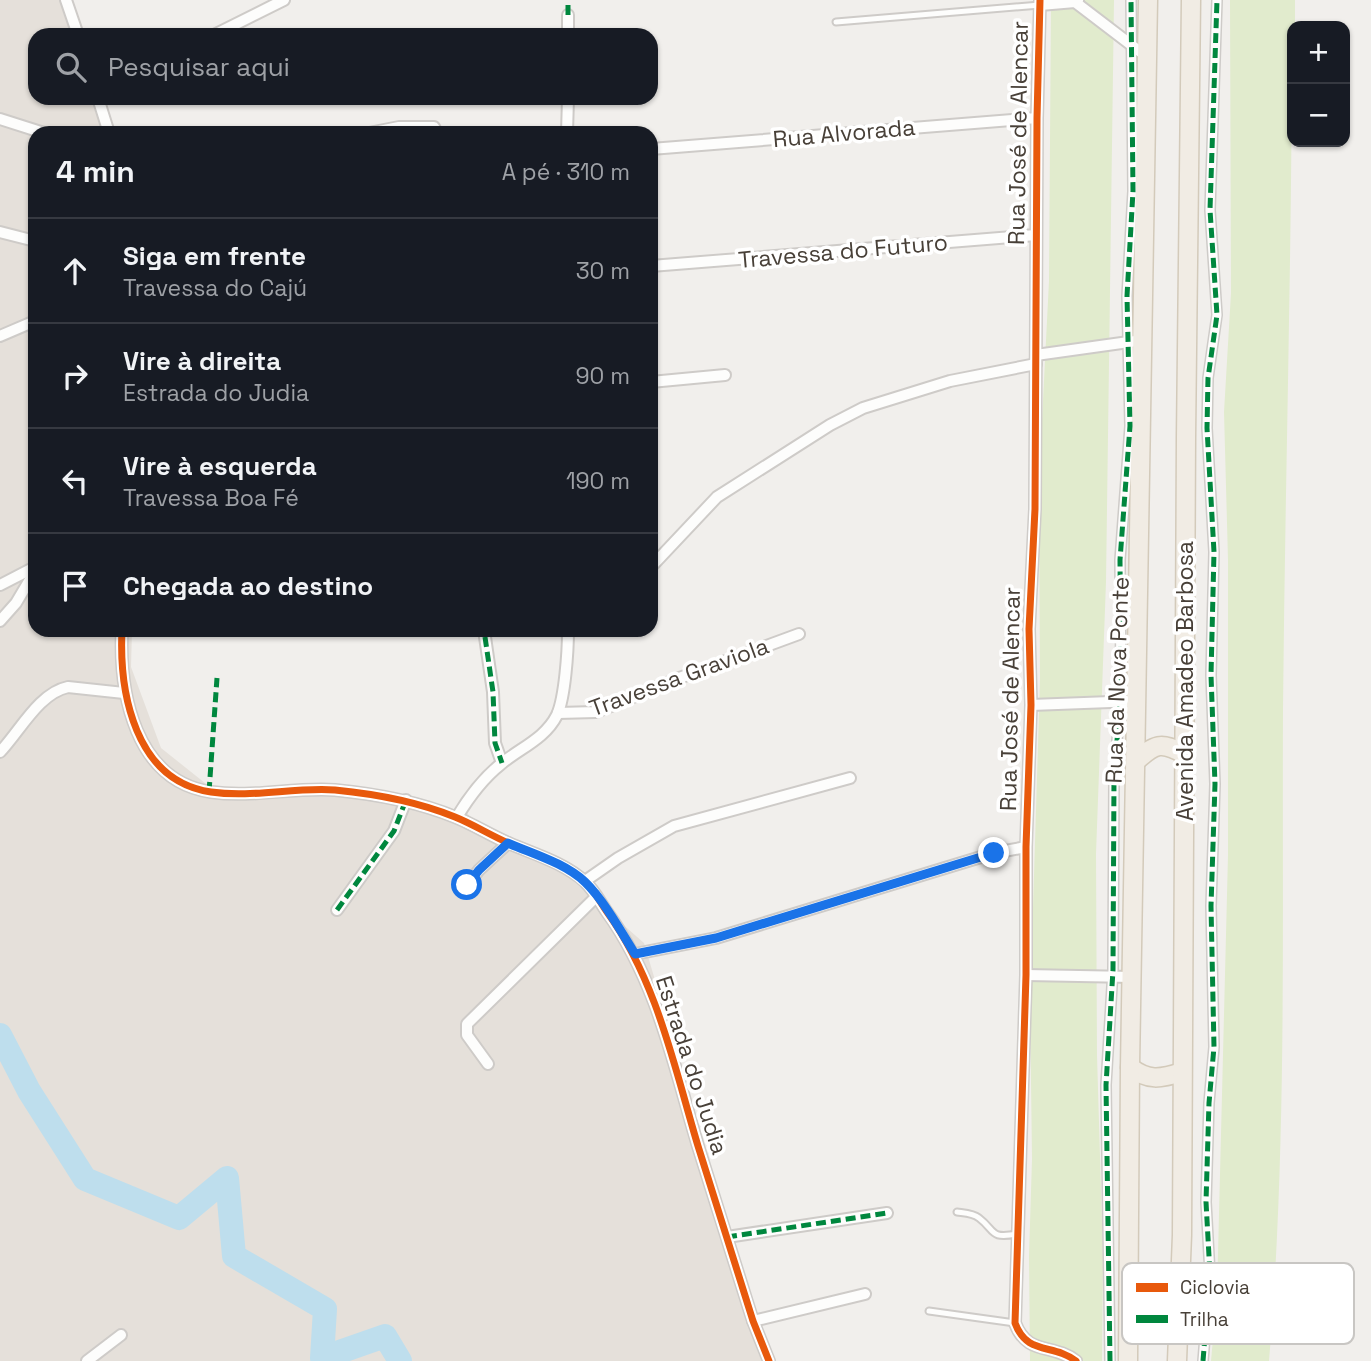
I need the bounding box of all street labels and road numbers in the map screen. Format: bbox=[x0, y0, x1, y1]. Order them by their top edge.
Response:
street label: Rua José de Alencar bbox=[1001, 21, 1035, 245]
street label: Rua Alvorada bbox=[772, 112, 916, 154]
street label: Travessa do Futuro bbox=[737, 227, 949, 275]
street label: Avenida Amadeo Barbosa bbox=[1170, 541, 1200, 821]
street label: Rua da Nova Ponte bbox=[1098, 576, 1136, 784]
street label: Rua José de Alencar bbox=[993, 587, 1027, 811]
street label: Travessa Graviola bbox=[585, 631, 773, 723]
street label: Estrada do Judia bbox=[649, 972, 735, 1158]

